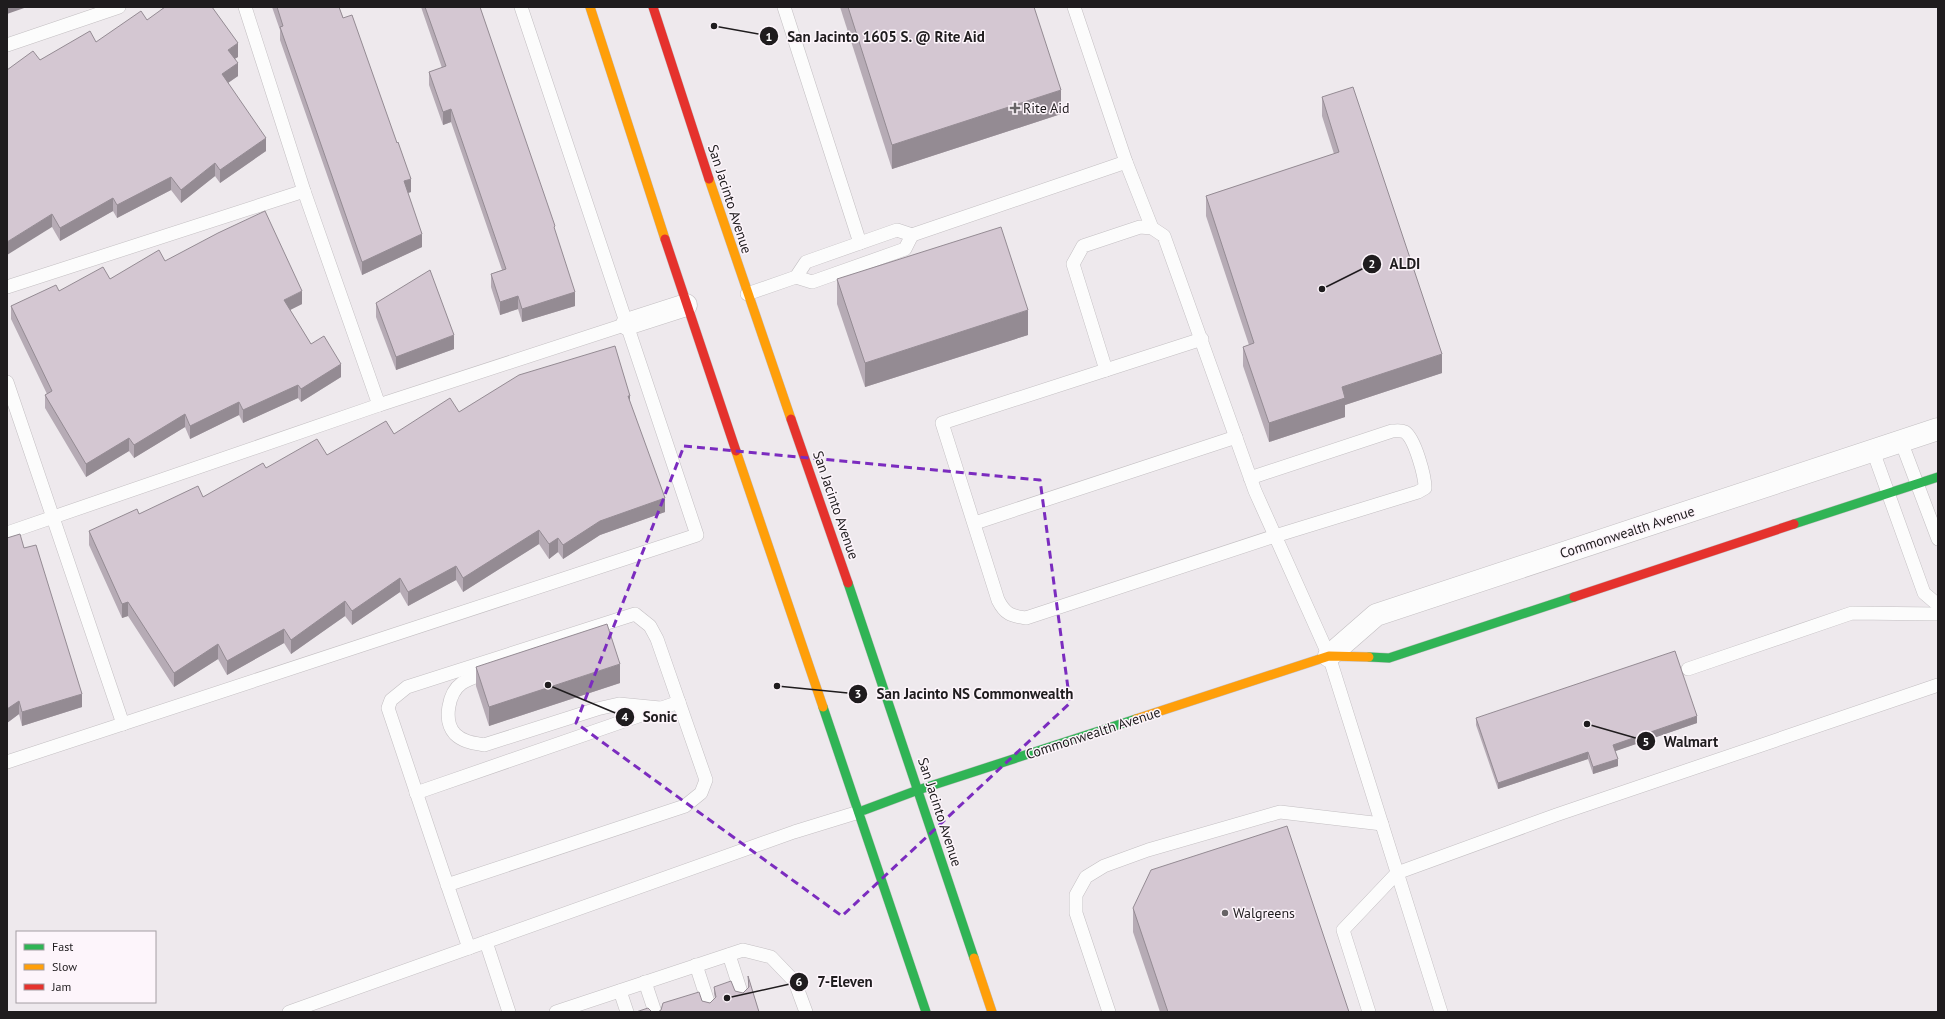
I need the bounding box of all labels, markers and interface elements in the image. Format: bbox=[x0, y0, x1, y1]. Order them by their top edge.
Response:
callout: San Jacinto 1605 S. @ Rite Aid bbox=[759, 23, 994, 50]
text: San Jacinto 1605 S. @ Rite Aid bbox=[787, 27, 985, 46]
text: 1 bbox=[766, 29, 772, 44]
place label: Rite Aid bbox=[1023, 99, 1070, 117]
marker: Rite Aid bbox=[1010, 103, 1020, 113]
street label: San Jacinto Avenue bbox=[704, 142, 756, 256]
callout: ALDI bbox=[1362, 250, 1429, 277]
text: ALDI bbox=[1390, 254, 1420, 273]
text: 2 bbox=[1369, 256, 1375, 271]
street label: San Jacinto Avenue bbox=[809, 448, 863, 562]
street label: Commonwealth Avenue bbox=[1557, 502, 1697, 562]
callout: San Jacinto NS Commonwealth bbox=[848, 681, 1081, 708]
text: San Jacinto NS Commonwealth bbox=[877, 684, 1073, 703]
text: 3 bbox=[855, 686, 861, 701]
street label: Commonwealth Avenue bbox=[1023, 703, 1163, 763]
callout: Sonic bbox=[615, 704, 685, 731]
text: Sonic bbox=[643, 707, 678, 726]
text: 4 bbox=[622, 709, 629, 724]
callout: Walmart bbox=[1636, 728, 1727, 755]
text: Walmart bbox=[1664, 732, 1719, 751]
text: 5 bbox=[1643, 734, 1649, 749]
street label: San Jacinto Avenue bbox=[914, 755, 966, 869]
place label: Walgreens bbox=[1233, 904, 1295, 922]
marker: Walgreens bbox=[1220, 908, 1230, 918]
legend bbox=[16, 931, 156, 1003]
text: Fast bbox=[52, 939, 73, 954]
text: Slow bbox=[52, 959, 77, 974]
callout: 7-Eleven bbox=[789, 968, 881, 995]
text: 7-Eleven bbox=[817, 972, 873, 991]
text: 6 bbox=[796, 974, 803, 989]
text: Jam bbox=[51, 979, 71, 994]

